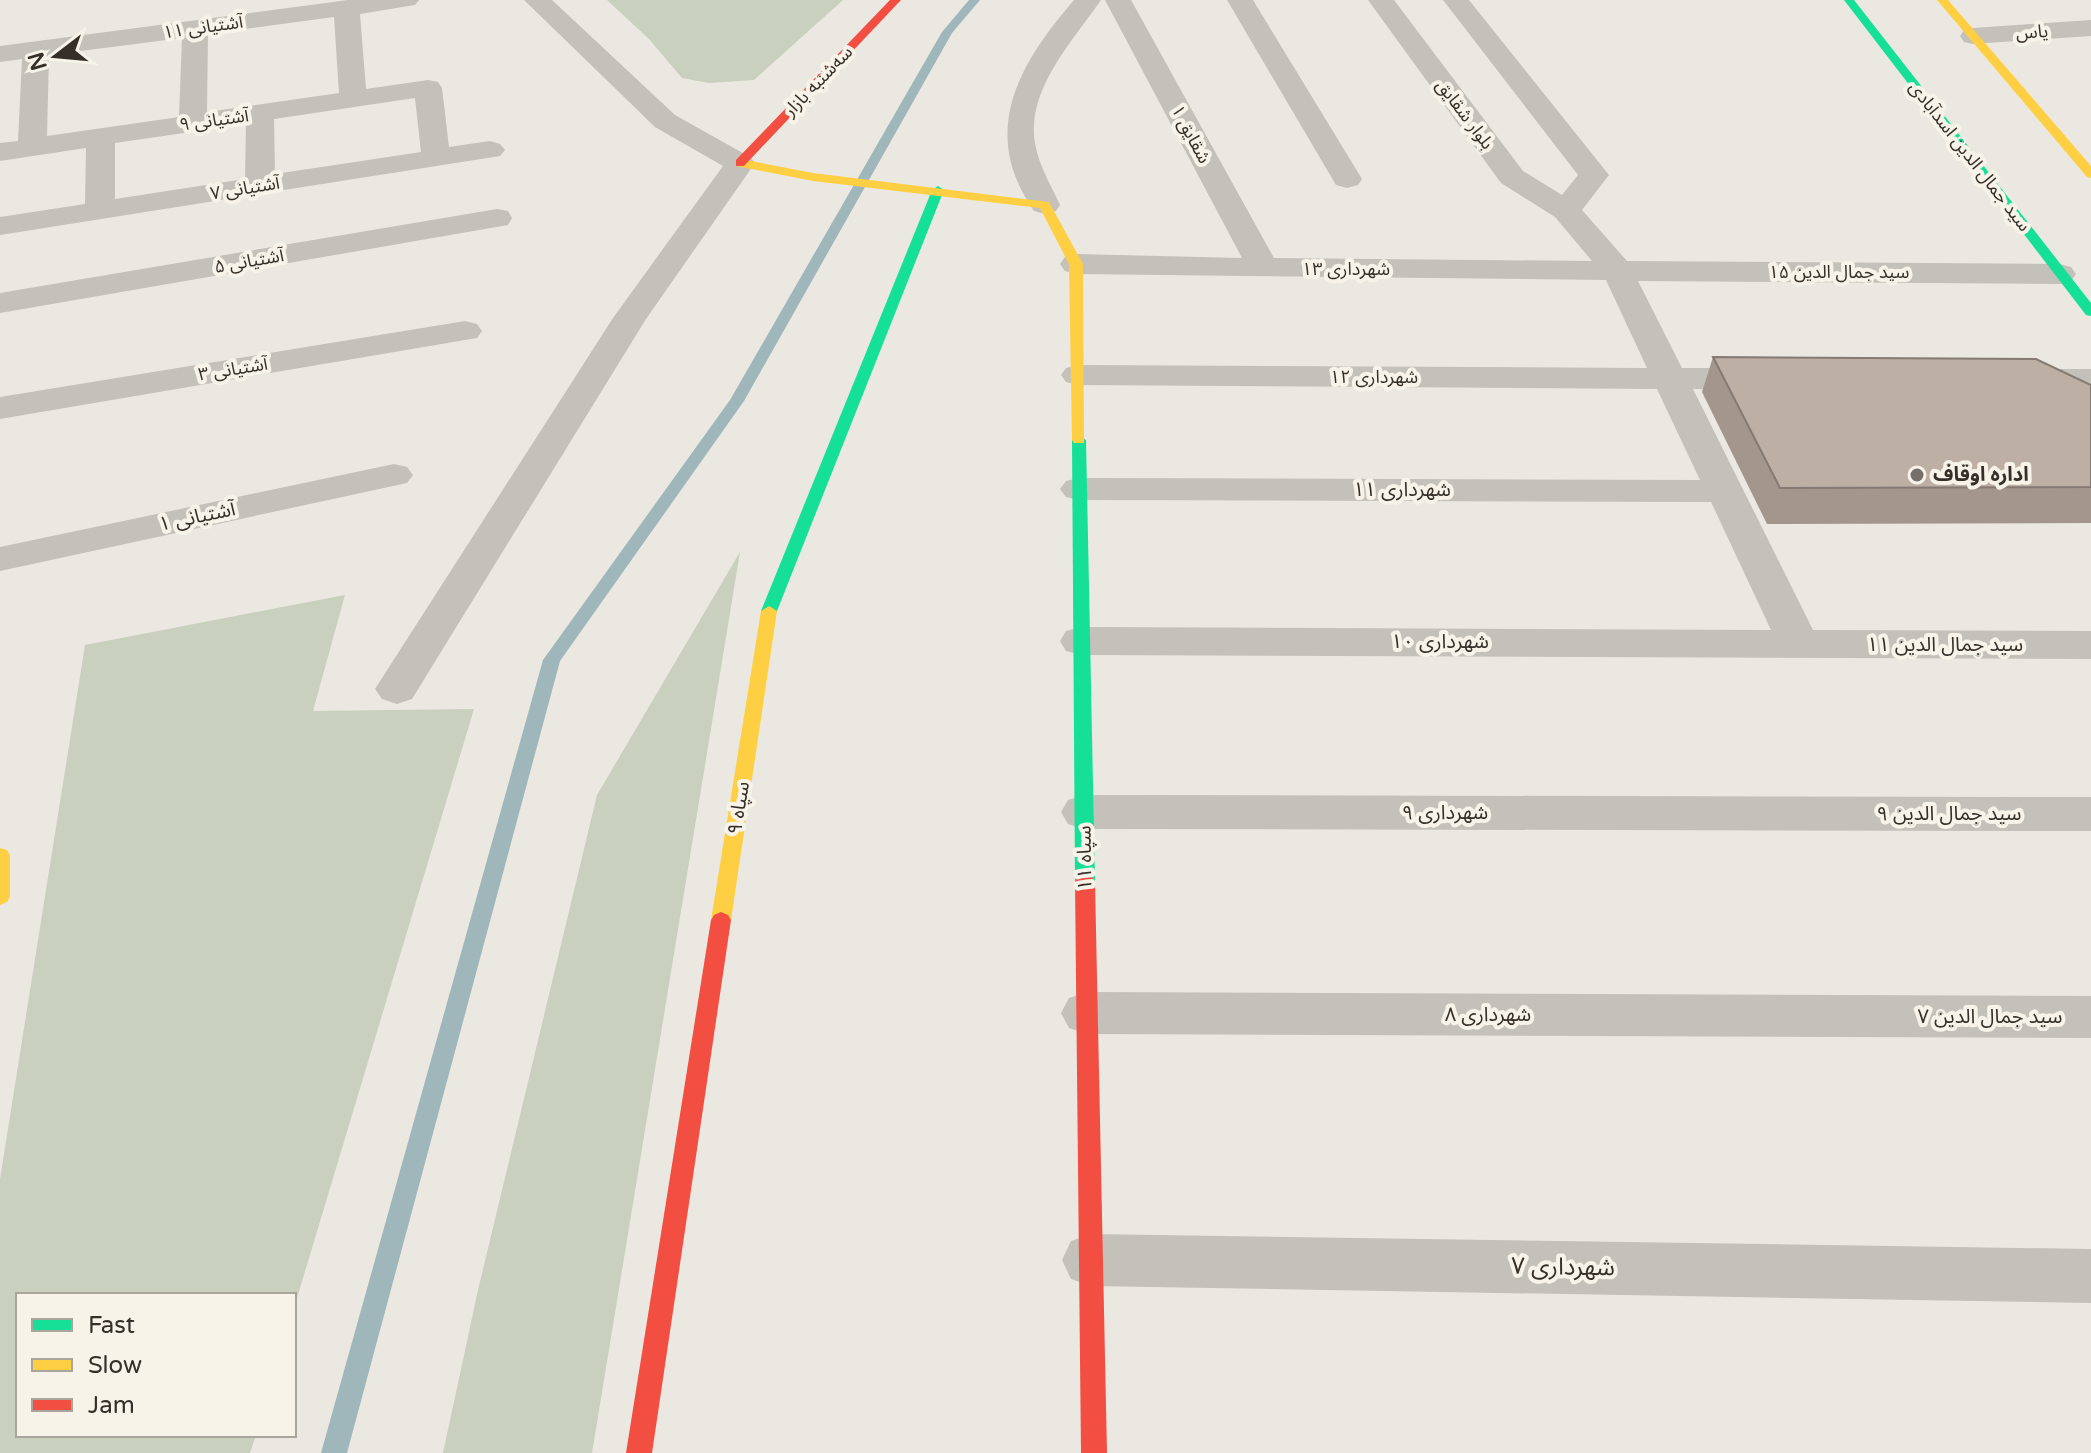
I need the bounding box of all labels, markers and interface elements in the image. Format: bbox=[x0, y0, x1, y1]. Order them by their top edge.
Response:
street label: آشتیانی ۱۱ bbox=[162, 10, 245, 43]
north arrow bbox=[16, 16, 96, 96]
street label: یاس bbox=[2015, 20, 2049, 44]
street label: سه‌شنبه بازار bbox=[778, 41, 857, 122]
text: N bbox=[23, 49, 53, 73]
street label: بلوار شقایق bbox=[1431, 74, 1499, 154]
street label: سید جمال الدین اسدآبادی bbox=[1904, 76, 2036, 236]
street label: شقایق ۱ bbox=[1166, 101, 1216, 167]
street label: آشتیانی ۹ bbox=[178, 104, 251, 136]
street label: آشتیانی ۷ bbox=[209, 172, 282, 204]
street label: آشتیانی ۵ bbox=[213, 244, 286, 278]
street label: شهرداری ۱۳ bbox=[1302, 258, 1390, 280]
street label: سید جمال الدین ۱۵ bbox=[1769, 261, 1909, 283]
street label: آشتیانی ۳ bbox=[197, 353, 270, 385]
street label: شهرداری ۱۲ bbox=[1330, 366, 1418, 388]
place label: اداره اوقاف bbox=[1933, 463, 2029, 487]
marker: اداره اوقاف bbox=[1908, 466, 1926, 484]
street label: شهرداری ۱۱ bbox=[1353, 478, 1451, 502]
street label: آشتیانی ۱ bbox=[156, 497, 239, 537]
street label: شهرداری ۱۰ bbox=[1391, 630, 1489, 654]
street label: سید جمال الدین ۱۱ bbox=[1867, 633, 2023, 657]
street label: سپاه ۹ bbox=[723, 780, 755, 836]
street label: شهرداری ۹ bbox=[1402, 801, 1488, 825]
street label: سید جمال الدین ۹ bbox=[1876, 802, 2022, 826]
street label: سپاه ۱۱ bbox=[1072, 825, 1098, 891]
street label: شهرداری ۸ bbox=[1445, 1003, 1531, 1027]
street label: سید جمال الدین ۷ bbox=[1917, 1005, 2063, 1029]
street label: شهرداری ۷ bbox=[1511, 1252, 1615, 1282]
legend bbox=[16, 1293, 296, 1437]
text: Fast bbox=[88, 1311, 135, 1340]
text: Slow bbox=[88, 1351, 142, 1380]
text: Jam bbox=[88, 1391, 135, 1420]

